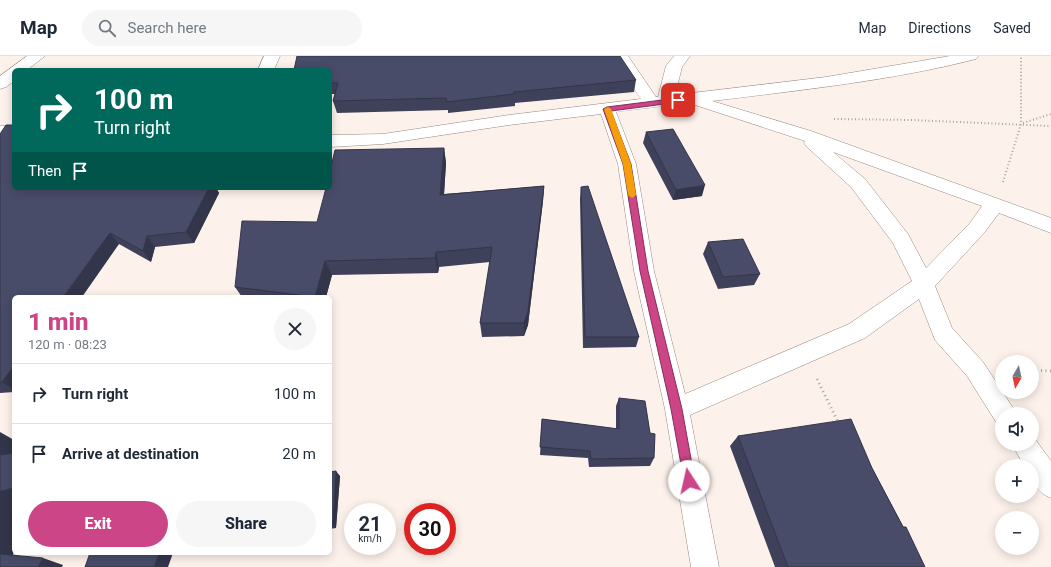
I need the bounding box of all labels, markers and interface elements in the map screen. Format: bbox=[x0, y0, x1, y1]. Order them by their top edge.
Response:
search box bbox=[82, 10, 362, 46]
text: Map bbox=[20, 16, 58, 39]
icon: search bbox=[96, 17, 118, 39]
text: Search here bbox=[128, 19, 206, 37]
text: Map bbox=[859, 20, 886, 36]
text: Directions bbox=[908, 20, 971, 36]
text: Saved bbox=[993, 20, 1031, 36]
text: 100 m bbox=[94, 83, 173, 116]
pin bbox=[661, 83, 695, 117]
icon: right bbox=[28, 84, 80, 136]
icon: arrive bbox=[667, 89, 689, 111]
text: Turn right bbox=[94, 117, 171, 138]
icon: arrive bbox=[69, 160, 91, 182]
text: Then bbox=[28, 162, 61, 180]
text: 1 min bbox=[28, 308, 89, 336]
button: close bbox=[274, 308, 316, 350]
text: 120 m · 08:23 bbox=[28, 337, 107, 352]
north arrow bbox=[995, 355, 1039, 399]
map controls bbox=[995, 355, 1039, 555]
icon: right bbox=[28, 383, 50, 405]
text: Turn right bbox=[62, 385, 128, 403]
text: 100 m bbox=[274, 385, 316, 403]
button: sound bbox=[995, 407, 1039, 451]
icon: arrive bbox=[28, 443, 50, 465]
text: Arrive at destination bbox=[62, 445, 199, 463]
text: 20 m bbox=[282, 445, 316, 463]
button: + bbox=[995, 459, 1039, 503]
position arrow bbox=[668, 460, 710, 502]
button: Exit bbox=[28, 501, 168, 547]
button: Share bbox=[176, 501, 316, 547]
speed limit sign: 30 bbox=[404, 503, 456, 555]
button: − bbox=[995, 511, 1039, 555]
text: 21 bbox=[359, 512, 381, 536]
text: km/h bbox=[358, 533, 382, 544]

